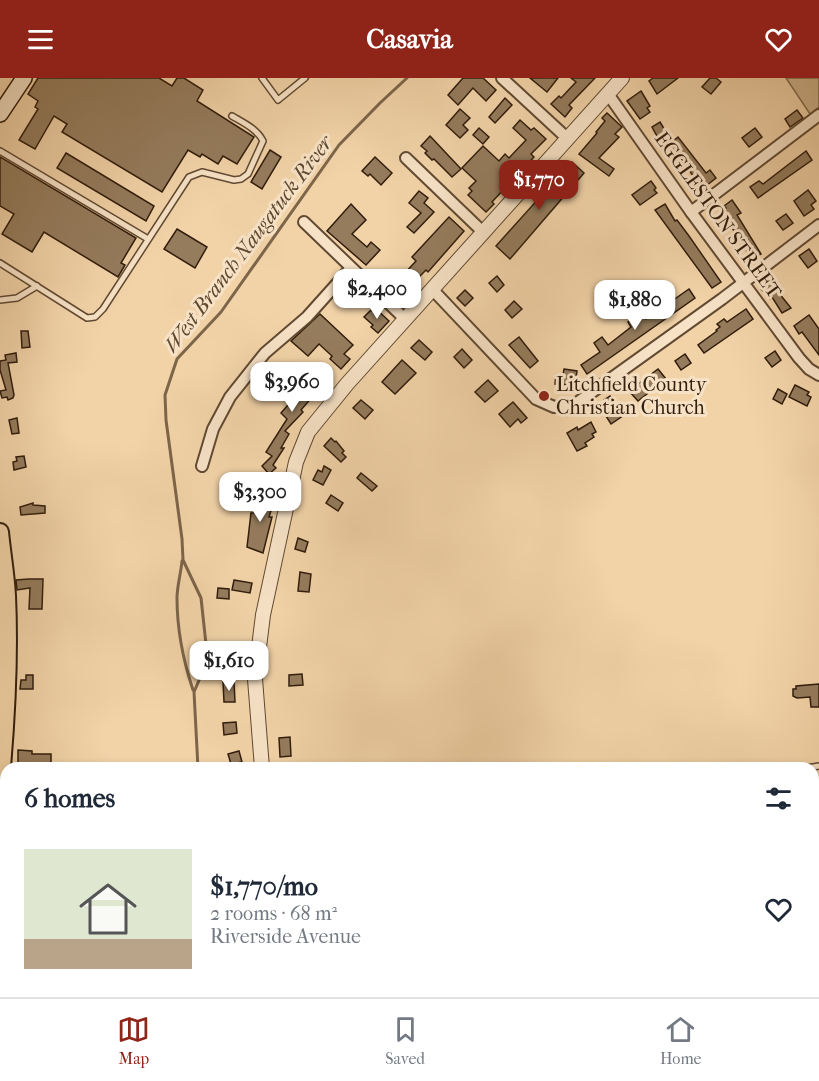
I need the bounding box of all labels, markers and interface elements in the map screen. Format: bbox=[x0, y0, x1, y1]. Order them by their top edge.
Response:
icon: menu bbox=[24, 23, 57, 56]
text: Casavia bbox=[366, 23, 453, 55]
icon: heart bbox=[762, 23, 795, 56]
street label: EGGLESTON STREET bbox=[650, 127, 786, 303]
water label: West Branch Naugatuck River bbox=[159, 130, 338, 357]
pin: $1,770 bbox=[490, 160, 588, 211]
text: $1,770 bbox=[513, 168, 565, 191]
pin: $2,400 bbox=[328, 269, 426, 320]
text: $2,400 bbox=[347, 277, 407, 300]
pin: $1,880 bbox=[586, 280, 684, 331]
text: $1,880 bbox=[608, 288, 662, 311]
pin: $3,960 bbox=[243, 362, 341, 413]
text: $3,960 bbox=[264, 370, 320, 393]
place label: Litchfield County Christian Church bbox=[556, 373, 708, 419]
marker: Litchfield County Christian Church bbox=[537, 389, 551, 403]
pin: $3,300 bbox=[211, 472, 309, 523]
text: $3,300 bbox=[233, 480, 287, 503]
pin: $1,610 bbox=[180, 641, 278, 692]
text: $1,610 bbox=[204, 649, 254, 672]
icon: filters bbox=[762, 782, 795, 815]
text: 6 homes bbox=[24, 783, 115, 814]
text: $1,770/mo bbox=[210, 871, 318, 902]
icon: home bbox=[72, 873, 144, 945]
icon: heart bbox=[762, 893, 795, 926]
text: 2 rooms · 68 m² bbox=[210, 902, 337, 925]
text: Riverside Avenue bbox=[210, 925, 361, 948]
tab: Map bbox=[117, 1013, 150, 1068]
tab: Saved bbox=[385, 1013, 425, 1068]
tab: Home bbox=[660, 1013, 702, 1068]

